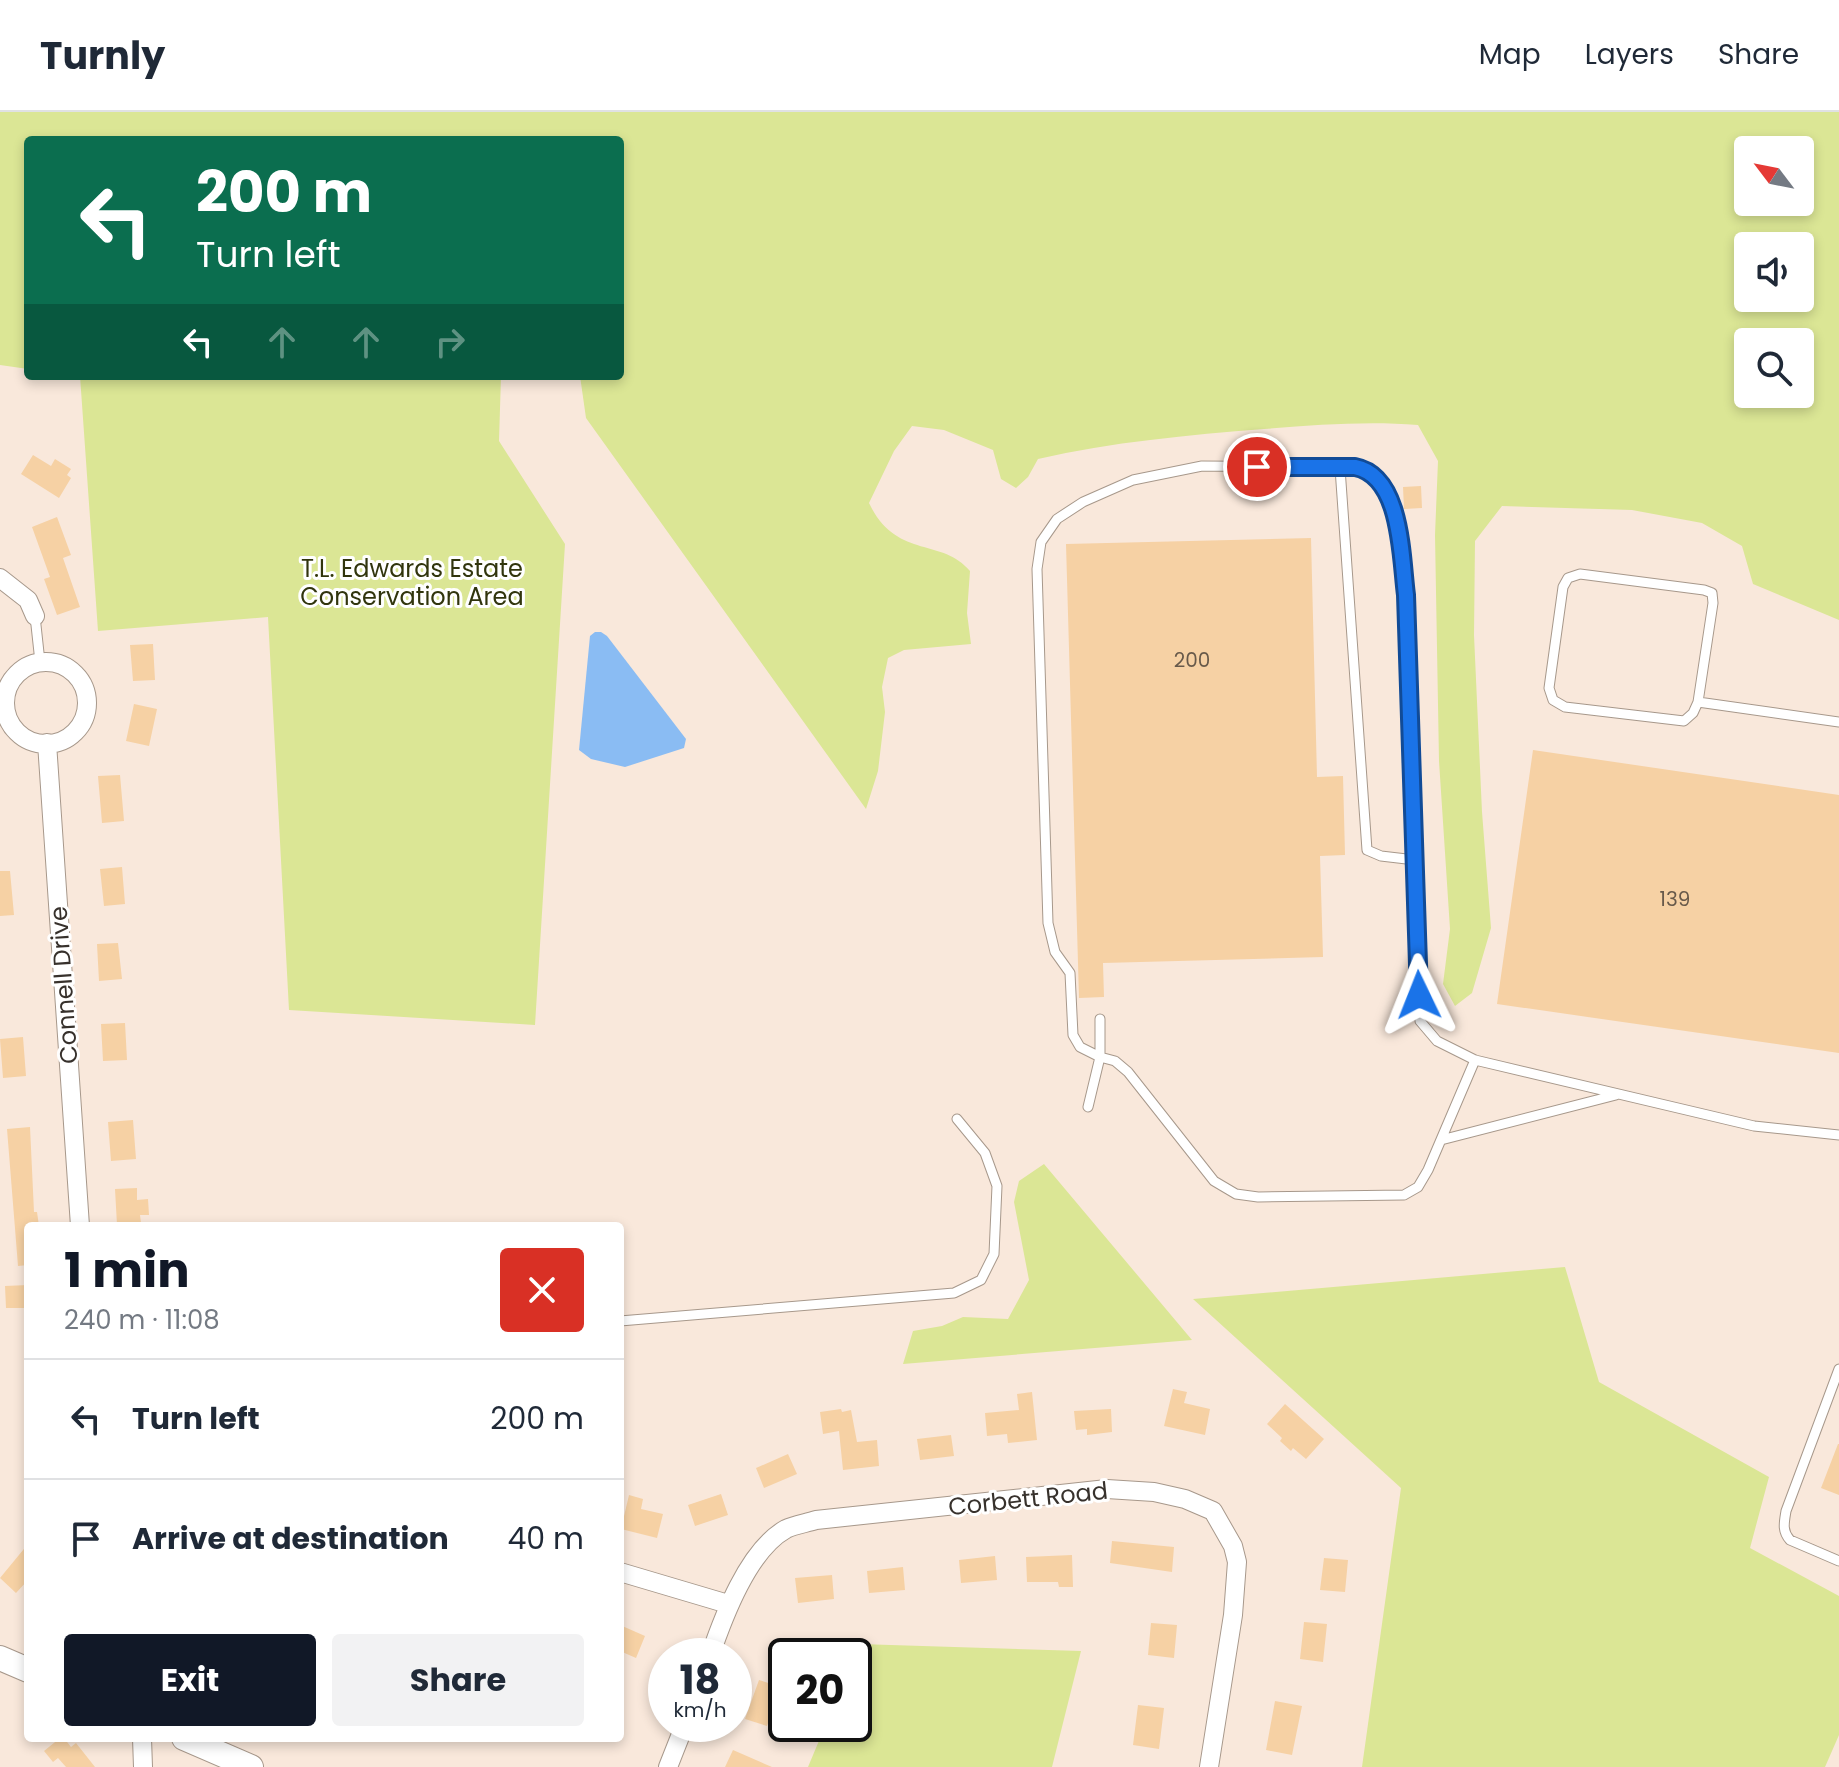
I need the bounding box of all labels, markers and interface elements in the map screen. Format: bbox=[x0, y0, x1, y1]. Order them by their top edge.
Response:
text: Turnly bbox=[40, 29, 165, 82]
text: Map bbox=[1479, 35, 1541, 74]
text: Layers bbox=[1585, 35, 1674, 74]
text: Share bbox=[1718, 35, 1799, 74]
north arrow bbox=[1734, 136, 1814, 216]
map controls bbox=[1734, 136, 1814, 408]
text: 200 m bbox=[196, 153, 372, 232]
icon: left bbox=[64, 168, 168, 272]
text: Turn left bbox=[196, 229, 341, 280]
button: sound bbox=[1734, 232, 1814, 312]
icon: left bbox=[176, 320, 220, 364]
icon: ahead bbox=[260, 320, 304, 364]
icon: ahead bbox=[344, 320, 388, 364]
icon: right bbox=[428, 320, 472, 364]
button: search bbox=[1734, 328, 1814, 408]
pin bbox=[1223, 433, 1291, 501]
icon: arrive bbox=[1235, 445, 1279, 489]
park label: T.L. Edwards Estate Conservation Area bbox=[300, 552, 524, 613]
house number: 200 bbox=[1174, 646, 1210, 674]
house number: 139 bbox=[1660, 885, 1690, 913]
street label: Connell Drive bbox=[42, 905, 85, 1065]
position arrow bbox=[1377, 953, 1461, 1037]
text: 1 min bbox=[64, 1237, 190, 1304]
button: close bbox=[500, 1248, 584, 1332]
text: 240 m · 11:08 bbox=[64, 1302, 220, 1338]
icon: left bbox=[64, 1397, 108, 1441]
text: Turn left bbox=[132, 1397, 260, 1440]
text: 200 m bbox=[490, 1397, 584, 1440]
street label: Corbett Road bbox=[947, 1474, 1109, 1523]
icon: arrive bbox=[64, 1517, 108, 1561]
text: Arrive at destination bbox=[132, 1517, 449, 1560]
text: 40 m bbox=[507, 1517, 584, 1560]
button: Exit bbox=[64, 1634, 316, 1726]
button: Share bbox=[332, 1634, 584, 1726]
speed limit sign: 20 bbox=[768, 1638, 872, 1742]
text: 18 bbox=[680, 1652, 720, 1708]
text: km/h bbox=[673, 1696, 727, 1724]

